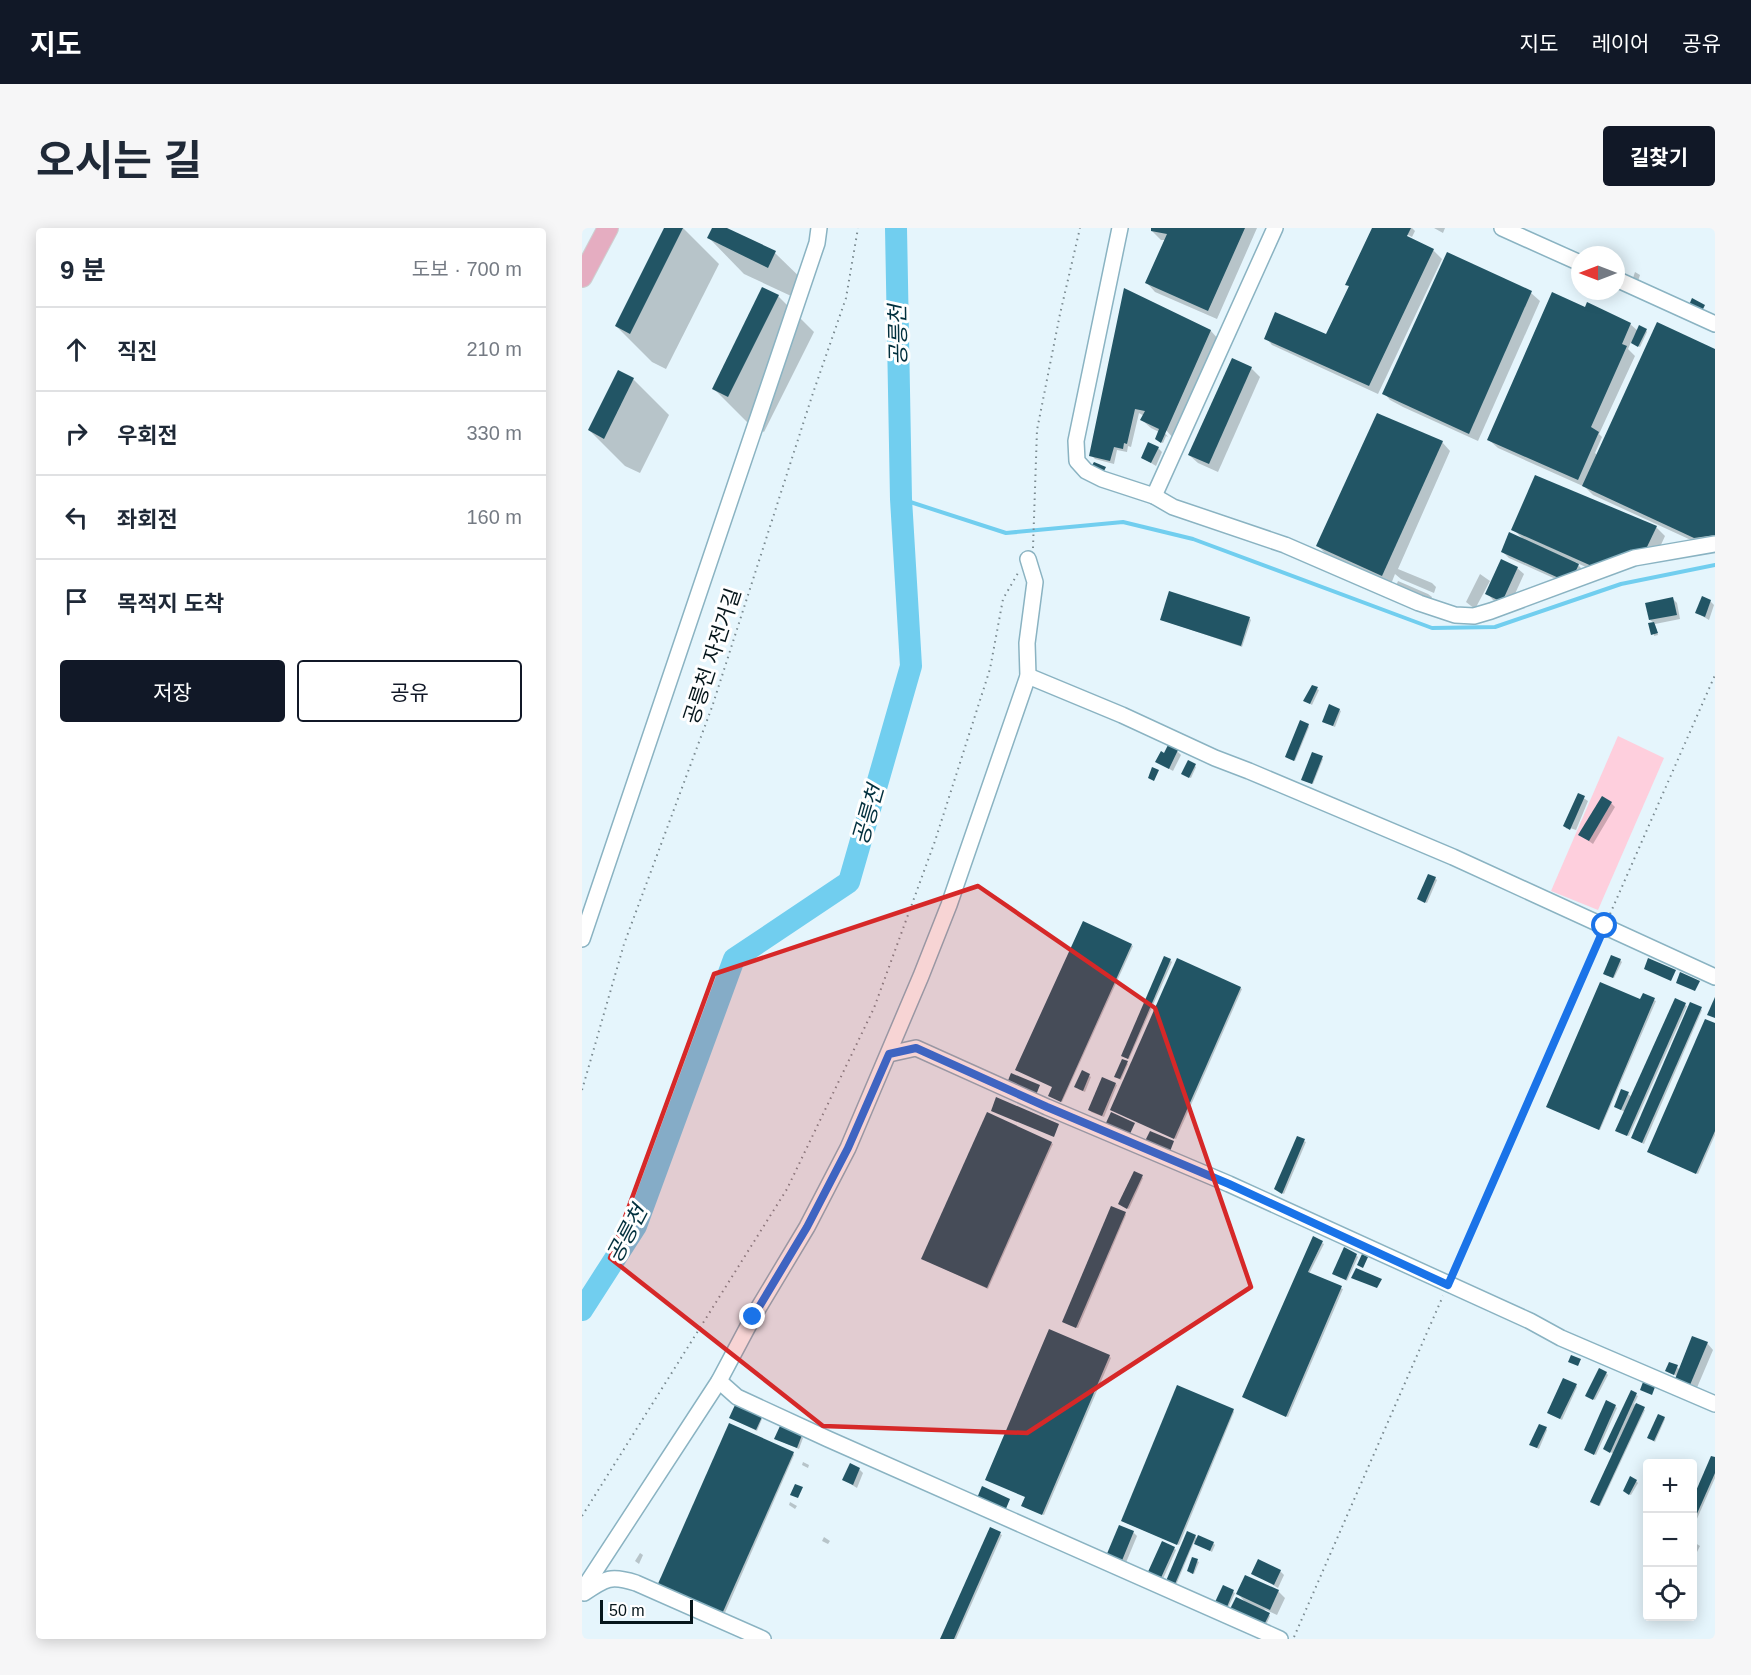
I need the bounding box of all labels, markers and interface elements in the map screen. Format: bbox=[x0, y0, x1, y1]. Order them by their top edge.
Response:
text: 지도 bbox=[30, 29, 82, 60]
text: 지도 bbox=[1520, 32, 1558, 55]
text: 레이어 bbox=[1591, 32, 1649, 55]
text: 공유 bbox=[1682, 32, 1721, 55]
button: 길찾기 bbox=[1603, 126, 1715, 186]
text: 오시는 길 bbox=[36, 137, 202, 184]
north arrow bbox=[1571, 246, 1625, 300]
text: 9 분 bbox=[60, 255, 106, 285]
text: 도보 · 700 m bbox=[412, 258, 522, 280]
water label: 공릉천 bbox=[885, 302, 911, 366]
icon: ahead bbox=[60, 333, 93, 366]
text: 210 m bbox=[466, 338, 522, 360]
text: 직진 bbox=[117, 339, 157, 364]
icon: right bbox=[60, 417, 93, 450]
text: 330 m bbox=[466, 422, 522, 444]
text: 우회전 bbox=[117, 423, 178, 448]
icon: left bbox=[60, 501, 93, 534]
text: 160 m bbox=[466, 506, 522, 528]
text: 좌회전 bbox=[117, 507, 178, 532]
icon: arrive bbox=[60, 585, 93, 618]
street label: 공릉천 자전거길 bbox=[679, 585, 745, 727]
text: 목적지 도착 bbox=[117, 591, 224, 616]
button: 저장 bbox=[60, 660, 285, 722]
button: 공유 bbox=[297, 660, 522, 722]
water label: 공릉천 bbox=[848, 780, 889, 848]
route start bbox=[1591, 912, 1617, 938]
water label: 공릉천 bbox=[602, 1199, 654, 1267]
route end bbox=[739, 1303, 765, 1329]
map controls bbox=[1643, 1459, 1697, 1621]
button: + bbox=[1643, 1459, 1697, 1513]
button: − bbox=[1643, 1513, 1697, 1567]
button: locate bbox=[1643, 1567, 1697, 1621]
scale bar bbox=[600, 1597, 693, 1624]
text: 50 m bbox=[609, 1602, 645, 1619]

